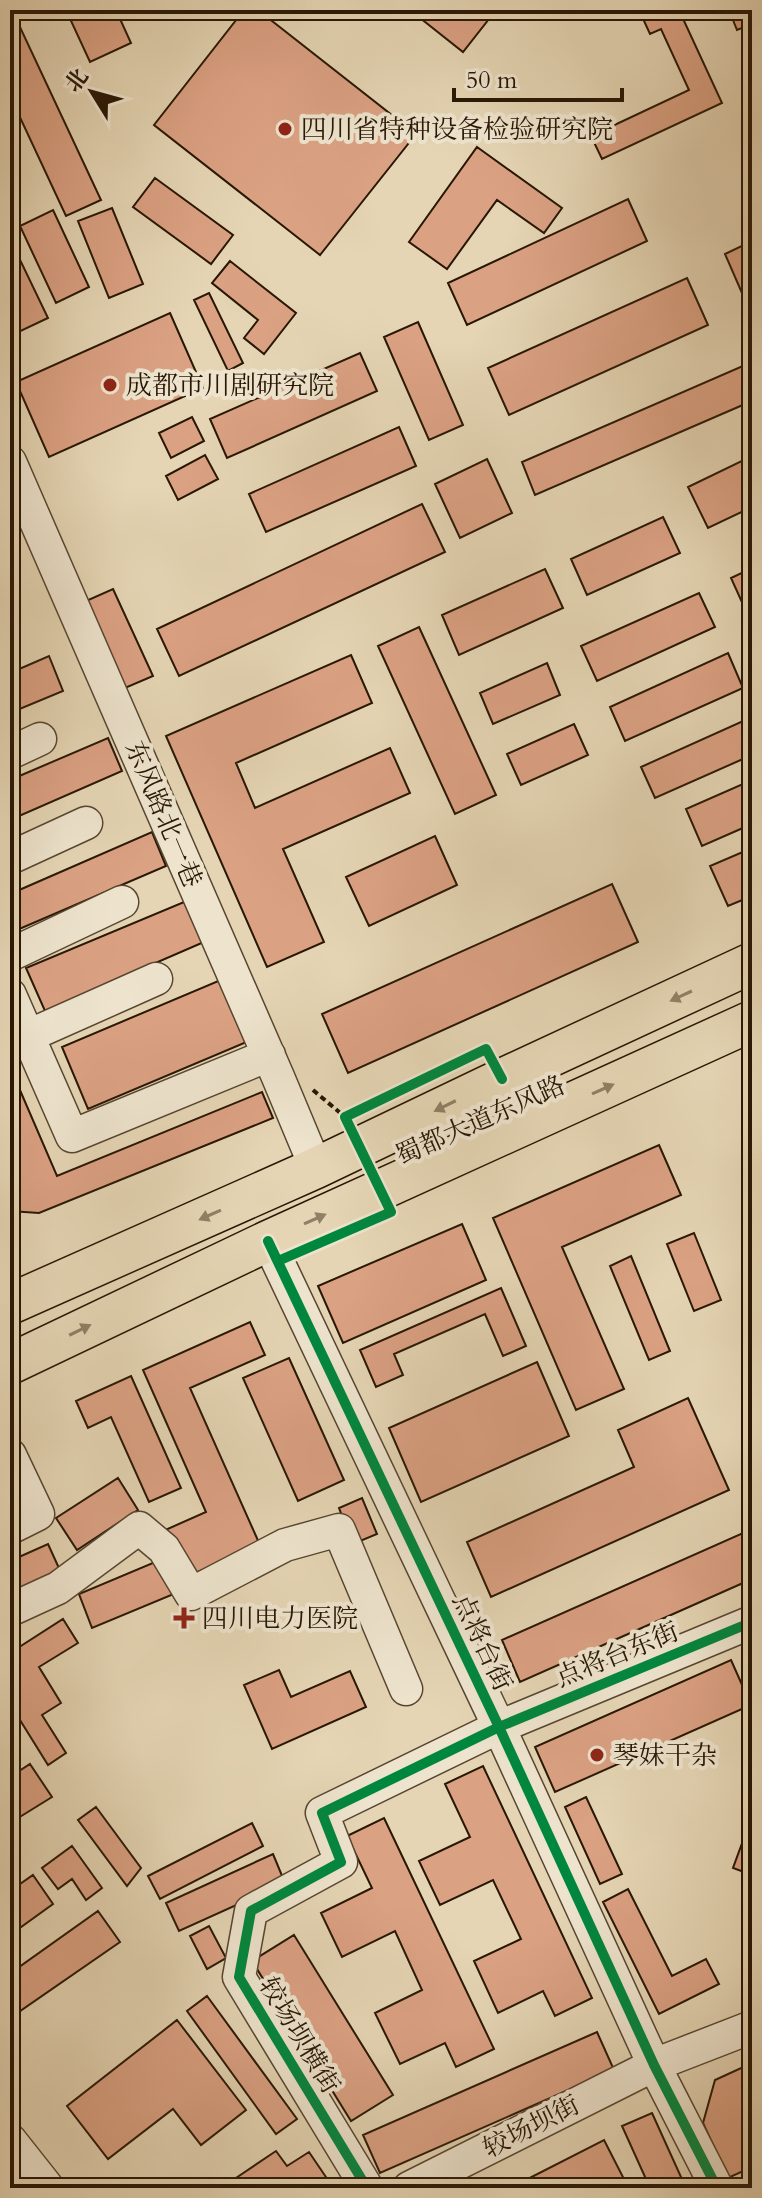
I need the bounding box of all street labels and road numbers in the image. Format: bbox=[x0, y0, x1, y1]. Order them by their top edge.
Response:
street label: 东风路北一巷 bbox=[117, 736, 210, 893]
street label: 蜀都大道东风路 bbox=[390, 1067, 570, 1173]
street label: 点将台街 bbox=[445, 1588, 520, 1697]
street label: 点将台东街 bbox=[550, 1614, 684, 1695]
street label: 较场坝横街 bbox=[251, 1971, 348, 2100]
street label: 较场坝街 bbox=[477, 2087, 586, 2166]

